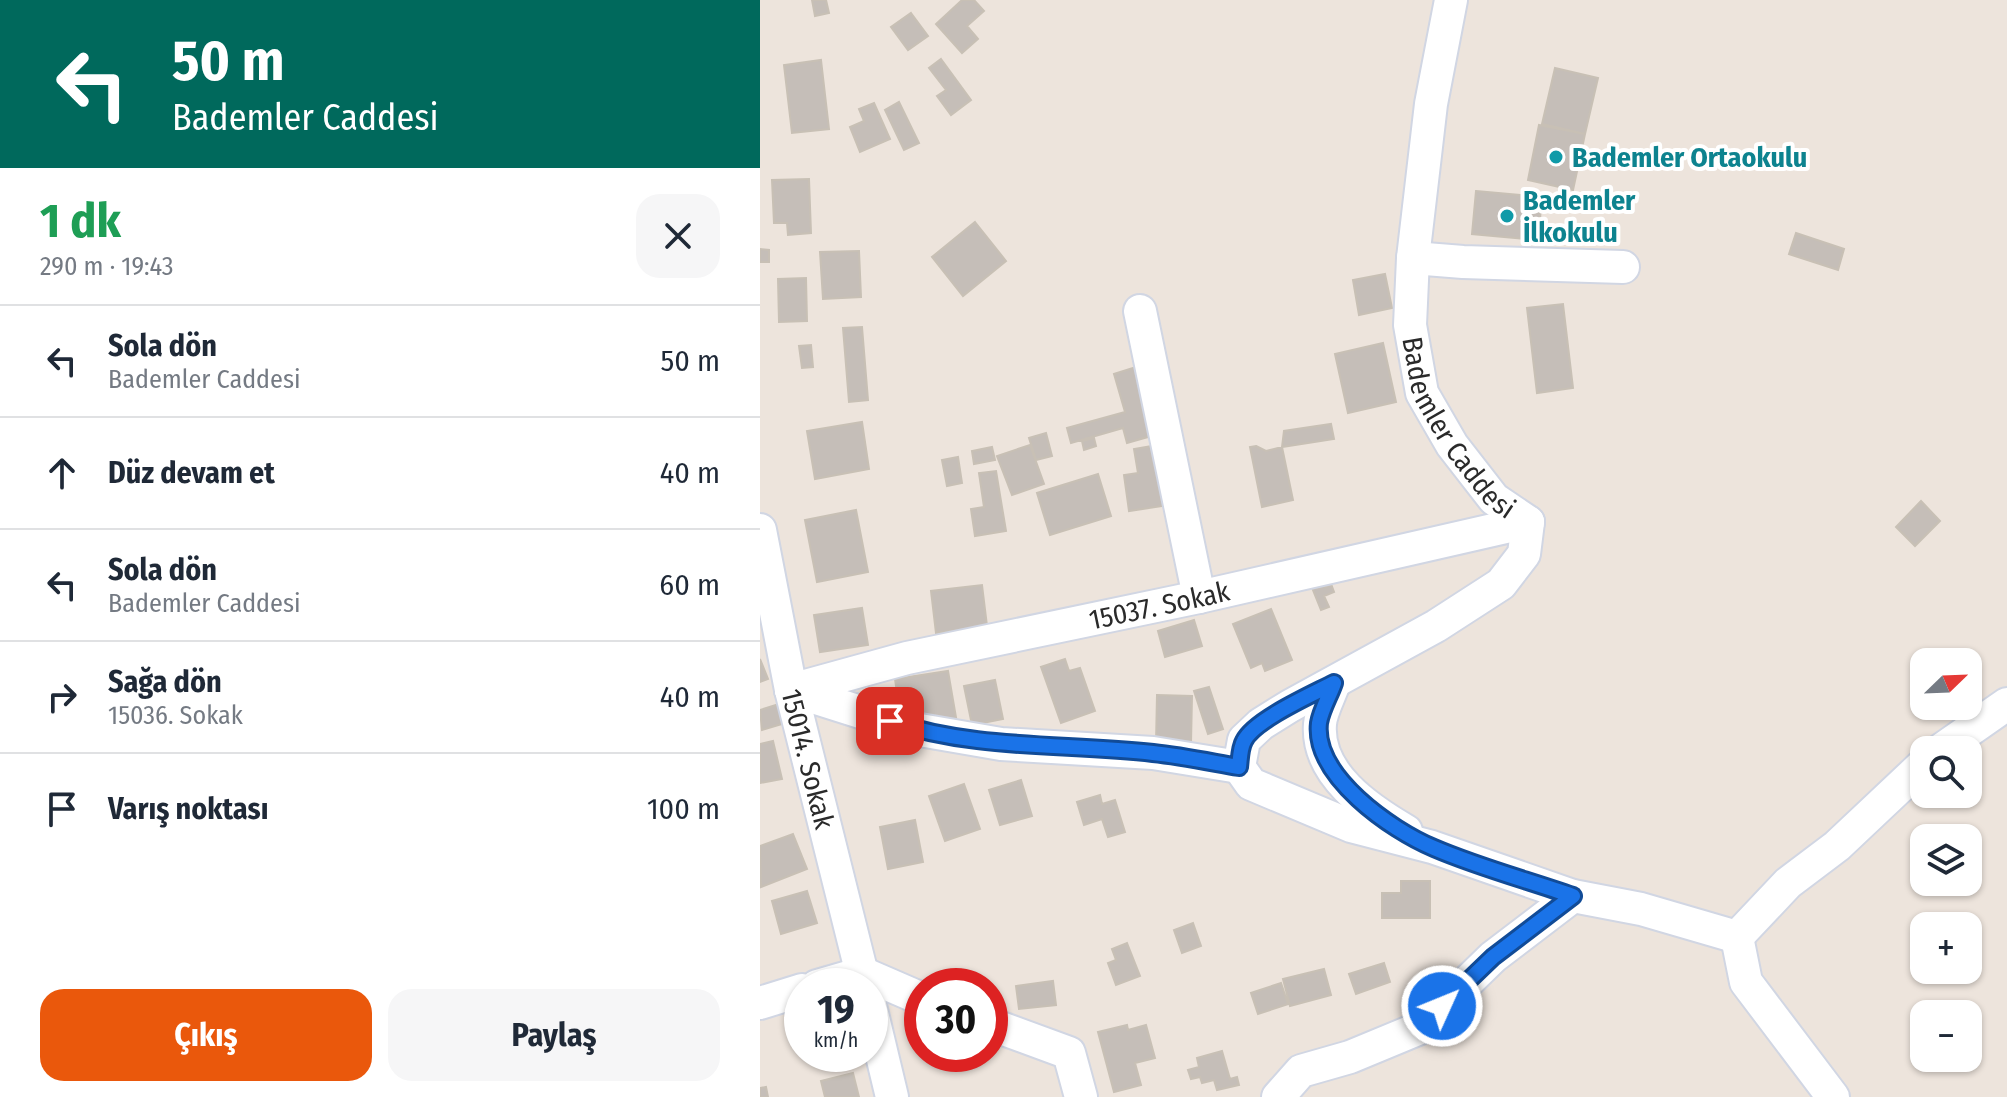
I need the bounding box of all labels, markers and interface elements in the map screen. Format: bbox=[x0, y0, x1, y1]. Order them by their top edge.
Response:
text: 50 m bbox=[172, 28, 284, 95]
icon: left bbox=[40, 32, 144, 136]
text: Bademler Caddesi bbox=[172, 96, 439, 140]
place label: Bademler Ortaokulu bbox=[1572, 141, 1807, 174]
marker: Bademler Ortaokulu bbox=[1547, 148, 1565, 166]
place label: Bademler İlkokulu bbox=[1523, 184, 1636, 249]
text: 1 dk bbox=[40, 192, 121, 250]
button: close bbox=[636, 194, 720, 278]
marker: Bademler İlkokulu bbox=[1498, 207, 1516, 225]
text: 290 m · 19:43 bbox=[40, 251, 173, 282]
text: Sola dön bbox=[108, 328, 217, 364]
street label: Bademler Caddesi bbox=[1395, 334, 1521, 526]
icon: left bbox=[40, 339, 84, 383]
text: 50 m bbox=[660, 343, 720, 379]
text: Bademler Caddesi bbox=[108, 364, 301, 395]
icon: ahead bbox=[40, 451, 84, 495]
text: Düz devam et bbox=[108, 455, 275, 491]
text: 40 m bbox=[660, 455, 720, 491]
text: Sola dön bbox=[108, 552, 217, 588]
icon: left bbox=[40, 563, 84, 607]
text: 60 m bbox=[659, 567, 720, 603]
street label: 15037. Sokak bbox=[1086, 574, 1234, 637]
text: Bademler Caddesi bbox=[108, 588, 301, 619]
north arrow bbox=[1910, 648, 1982, 720]
map controls bbox=[1910, 648, 1982, 1072]
text: Sağa dön bbox=[108, 664, 222, 700]
icon: right bbox=[40, 675, 84, 719]
text: 40 m bbox=[660, 679, 720, 715]
street label: 15014. Sokak bbox=[774, 686, 841, 833]
pin bbox=[856, 687, 924, 755]
icon: arrive bbox=[868, 699, 912, 743]
text: 15036. Sokak bbox=[108, 700, 243, 731]
button: search bbox=[1910, 736, 1982, 808]
icon: arrive bbox=[40, 787, 84, 831]
text: Varış noktası bbox=[108, 791, 269, 827]
text: 100 m bbox=[647, 791, 720, 827]
button: layers bbox=[1910, 824, 1982, 896]
button: + bbox=[1910, 912, 1982, 984]
position arrow bbox=[1400, 964, 1484, 1048]
speed limit sign: 30 bbox=[904, 968, 1008, 1072]
text: 19 bbox=[817, 986, 855, 1034]
button: Çıkış bbox=[40, 989, 372, 1081]
button: Paylaş bbox=[388, 989, 720, 1081]
button: − bbox=[1910, 1000, 1982, 1072]
text: km/h bbox=[814, 1028, 858, 1052]

